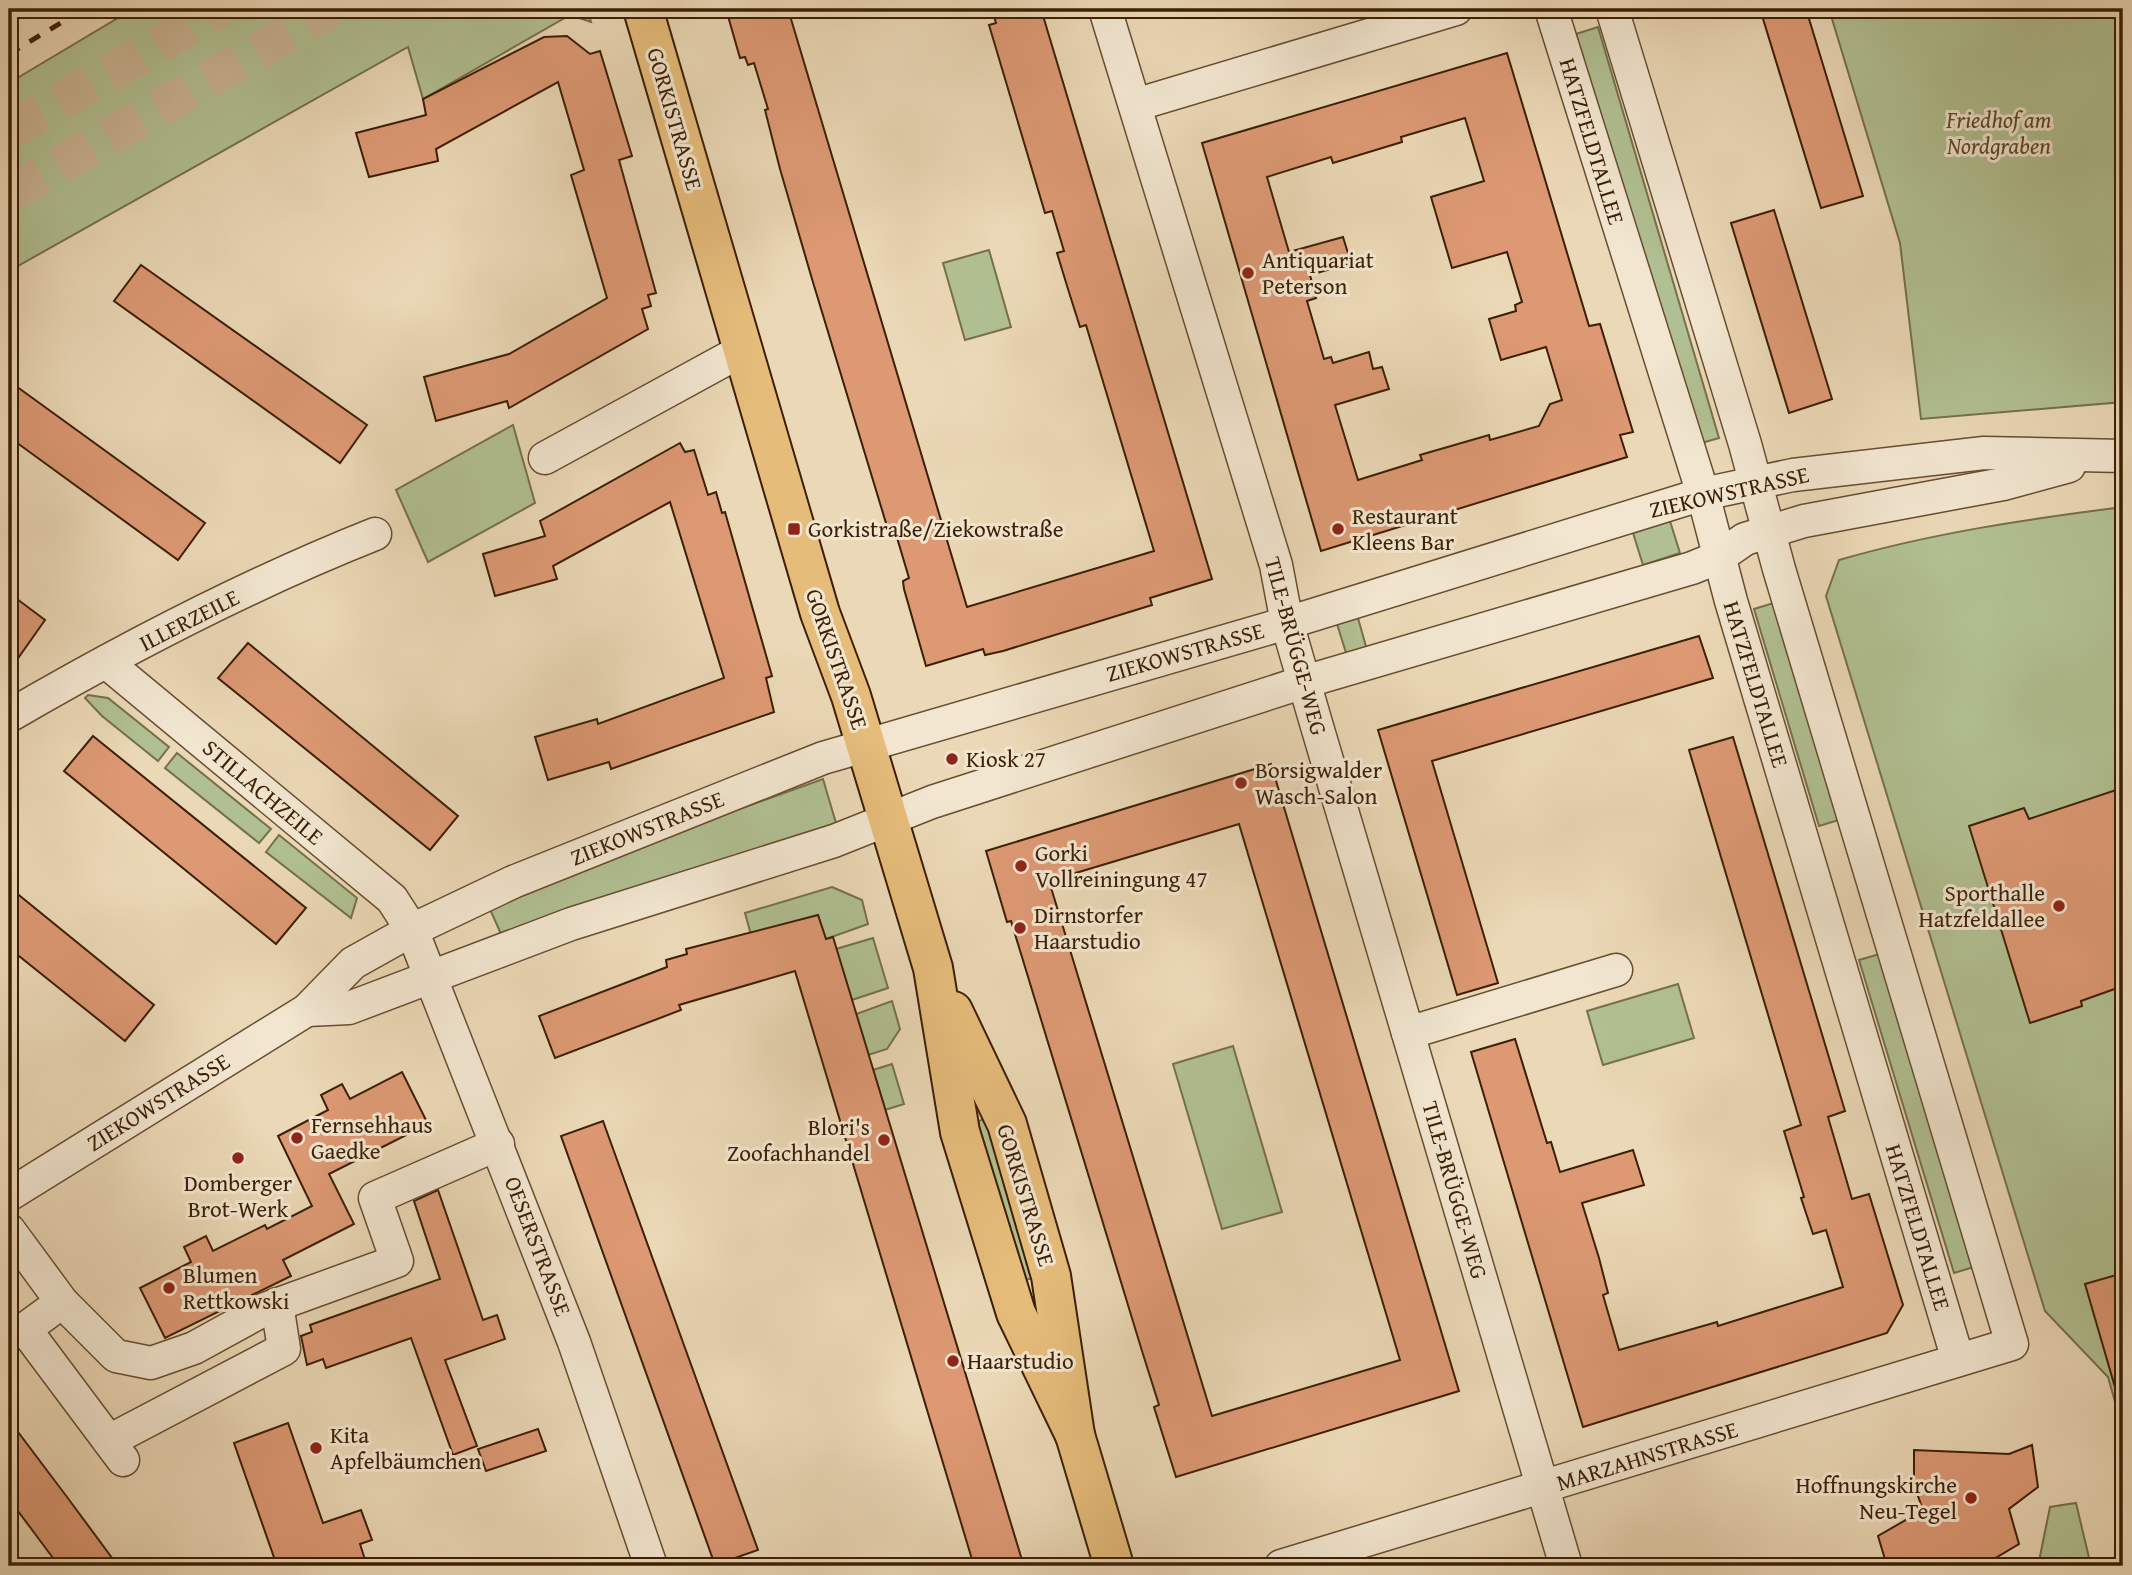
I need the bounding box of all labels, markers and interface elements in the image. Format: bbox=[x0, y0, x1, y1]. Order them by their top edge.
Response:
street label: GORKISTRASSE bbox=[639, 44, 712, 194]
street label: HATZFELDTALLEE bbox=[1551, 54, 1633, 228]
park label: Friedhof am Nordgraben bbox=[1945, 103, 2052, 162]
place label: Antiquariat Peterson bbox=[1262, 243, 1374, 302]
marker: Antiquariat Peterson bbox=[1240, 265, 1256, 281]
street label: ZIEKOWSTRASSE bbox=[1646, 457, 1812, 526]
place label: Restaurant Kleens Bar bbox=[1352, 499, 1458, 558]
place label: Gorkistraße/Ziekowstraße bbox=[808, 512, 1063, 545]
marker: Gorkistraße/Ziekowstraße bbox=[786, 521, 802, 537]
marker: Restaurant Kleens Bar bbox=[1330, 521, 1346, 537]
street label: TILE-BRÜGGE-WEG bbox=[1257, 553, 1336, 739]
street label: ILLERZEILE bbox=[133, 580, 244, 659]
street label: GORKISTRASSE bbox=[798, 584, 877, 734]
street label: HATZFELDTALLEE bbox=[1715, 597, 1797, 771]
street label: ZIEKOWSTRASSE bbox=[1102, 613, 1268, 690]
street label: STILLACHZEILE bbox=[196, 731, 331, 852]
place label: Kiosk 27 bbox=[966, 742, 1046, 775]
marker: Kiosk 27 bbox=[944, 751, 960, 767]
place label: Borsigwalder Wasch-Salon bbox=[1255, 753, 1383, 812]
marker: Borsigwalder Wasch-Salon bbox=[1233, 775, 1249, 791]
street label: ZIEKOWSTRASSE bbox=[565, 782, 728, 873]
place label: Gorki Vollreiningung 47 bbox=[1035, 836, 1207, 895]
marker: Gorki Vollreiningung 47 bbox=[1013, 858, 1029, 874]
place label: Sporthalle Hatzfeldallee bbox=[1918, 876, 2045, 935]
place label: Dirnstorfer Haarstudio bbox=[1034, 898, 1143, 957]
marker: Sporthalle Hatzfeldallee bbox=[2051, 898, 2067, 914]
marker: Dirnstorfer Haarstudio bbox=[1012, 920, 1028, 936]
street label: ZIEKOWSTRASSE bbox=[80, 1044, 236, 1159]
street label: TILE-BRÜGGE-WEG bbox=[1414, 1097, 1497, 1283]
place label: Fernsehhaus Gaedke bbox=[311, 1108, 433, 1167]
place label: Blori's Zoofachhandel bbox=[727, 1110, 870, 1169]
street label: GORKISTRASSE bbox=[989, 1120, 1064, 1270]
marker: Fernsehhaus Gaedke bbox=[289, 1130, 305, 1146]
marker: Blori's Zoofachhandel bbox=[876, 1132, 892, 1148]
street label: HATZFELDTALLEE bbox=[1877, 1140, 1959, 1314]
marker: Domberger Brot-Werk bbox=[230, 1150, 246, 1166]
place label: Domberger Brot-Werk bbox=[184, 1166, 293, 1225]
street label: OESERSTRASSE bbox=[497, 1171, 580, 1320]
place label: Blumen Rettkowski bbox=[183, 1258, 289, 1317]
marker: Blumen Rettkowski bbox=[161, 1280, 177, 1296]
place label: Haarstudio bbox=[967, 1344, 1074, 1377]
marker: Haarstudio bbox=[945, 1353, 961, 1369]
street label: MARZAHNSTRASSE bbox=[1552, 1412, 1742, 1499]
place label: Kita Apfelbäumchen bbox=[330, 1418, 482, 1477]
marker: Kita Apfelbäumchen bbox=[308, 1440, 324, 1456]
place label: Hoffnungskirche Neu-Tegel bbox=[1796, 1468, 1957, 1527]
marker: Hoffnungskirche Neu-Tegel bbox=[1963, 1490, 1979, 1506]

